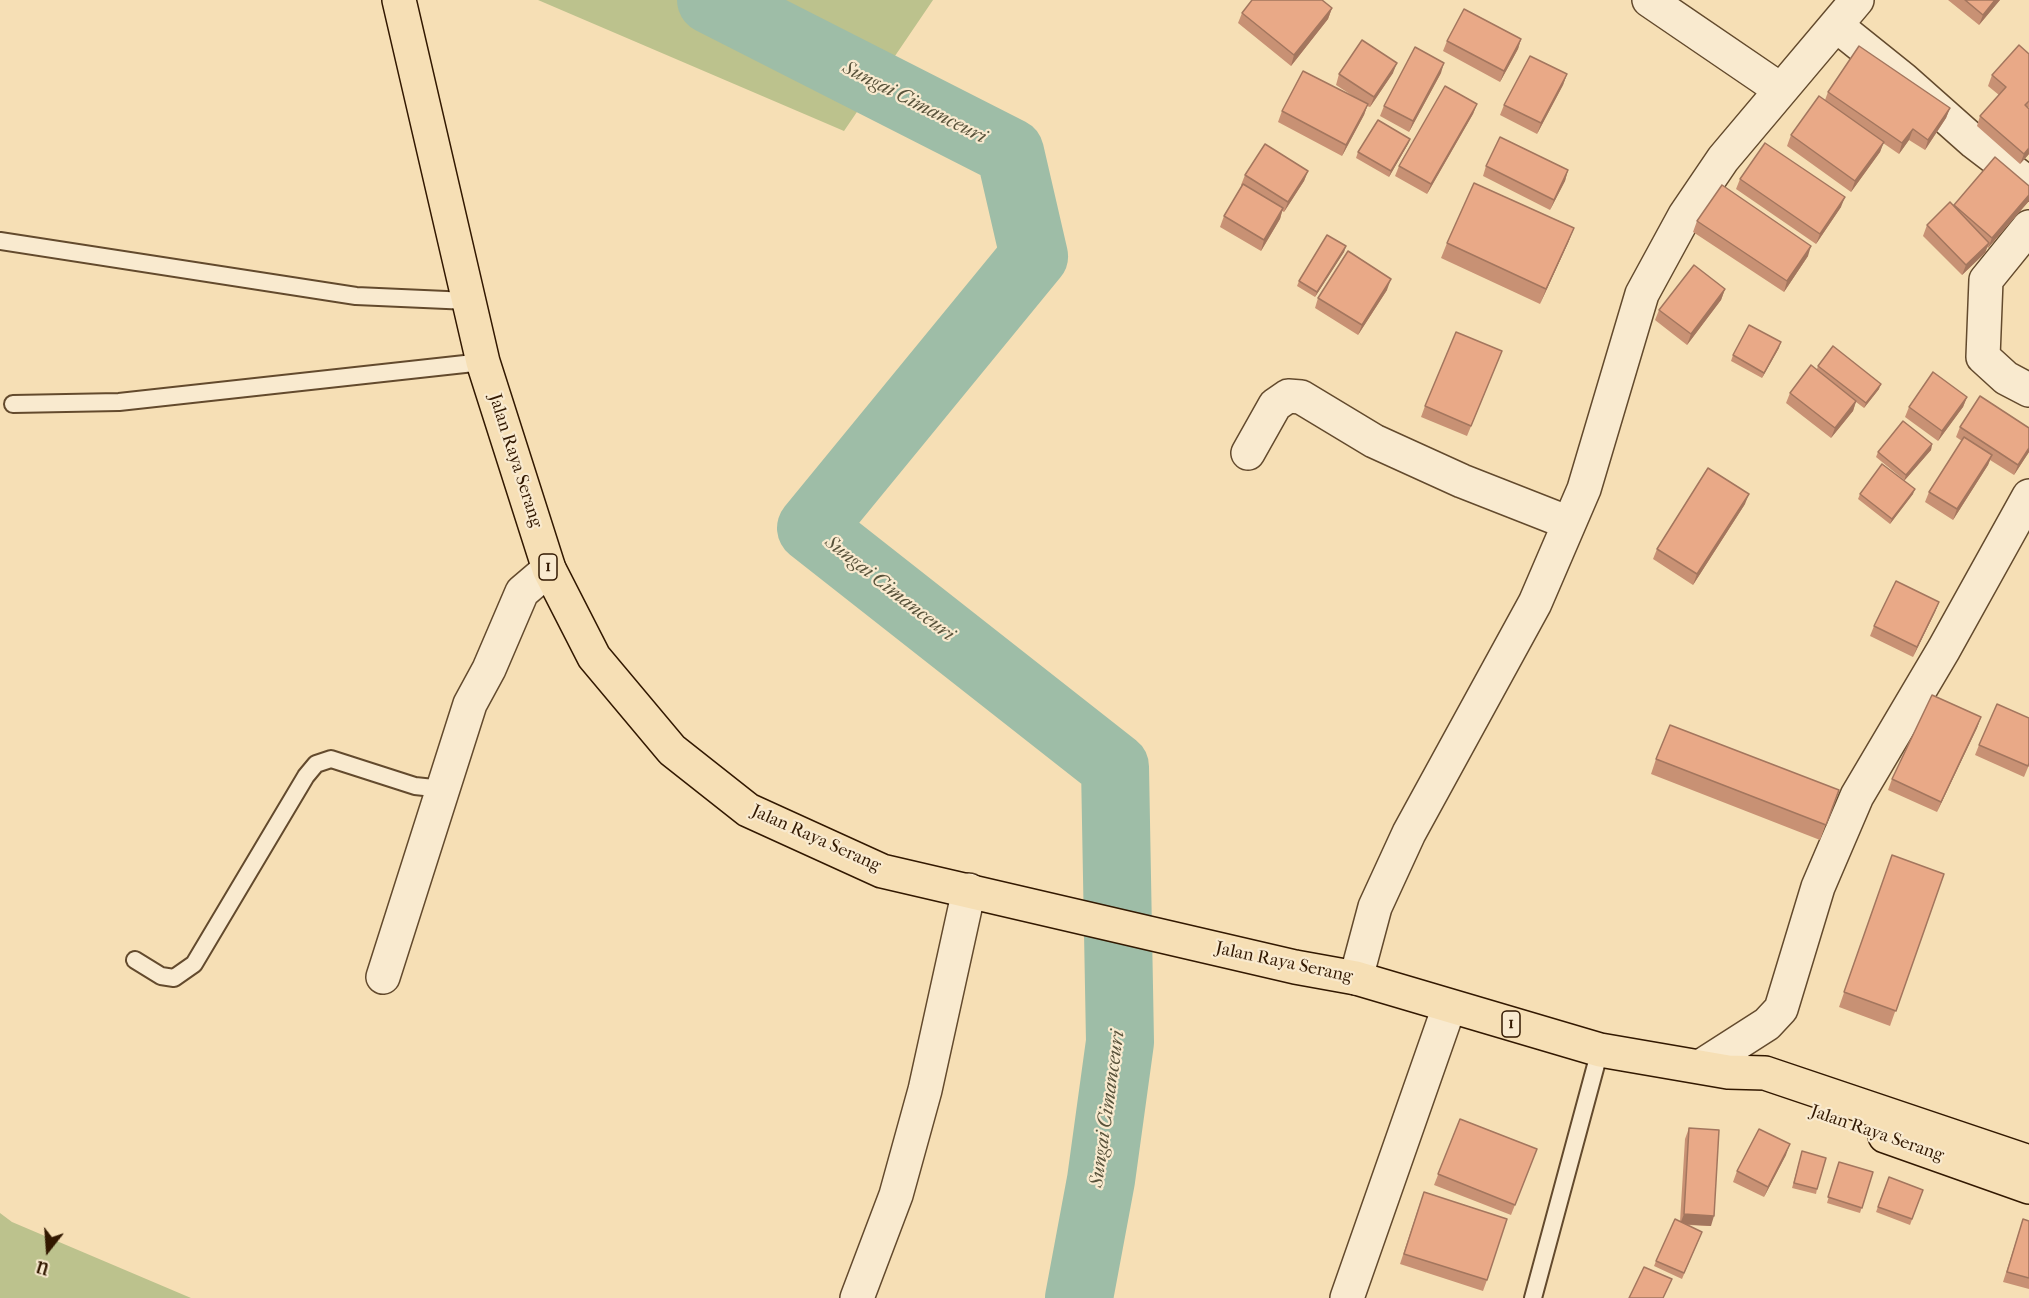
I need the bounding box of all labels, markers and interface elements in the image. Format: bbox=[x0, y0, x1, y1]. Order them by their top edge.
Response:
water label: Sungai Cimanceuri bbox=[838, 56, 990, 150]
street label: Jalan Raya Serang bbox=[483, 391, 547, 531]
water label: Sungai Cimanceuri bbox=[819, 531, 959, 647]
road number: 1 bbox=[539, 554, 557, 580]
street label: Jalan Raya Serang bbox=[748, 801, 884, 877]
street label: Jalan Raya Serang bbox=[1214, 938, 1354, 988]
road number: 1 bbox=[1502, 1011, 1520, 1037]
water label: Sungai Cimanceuri bbox=[1085, 1029, 1131, 1189]
street label: Jalan Raya Serang bbox=[1808, 1101, 1946, 1167]
north arrow bbox=[18, 1220, 78, 1280]
text: U bbox=[34, 1257, 51, 1279]

